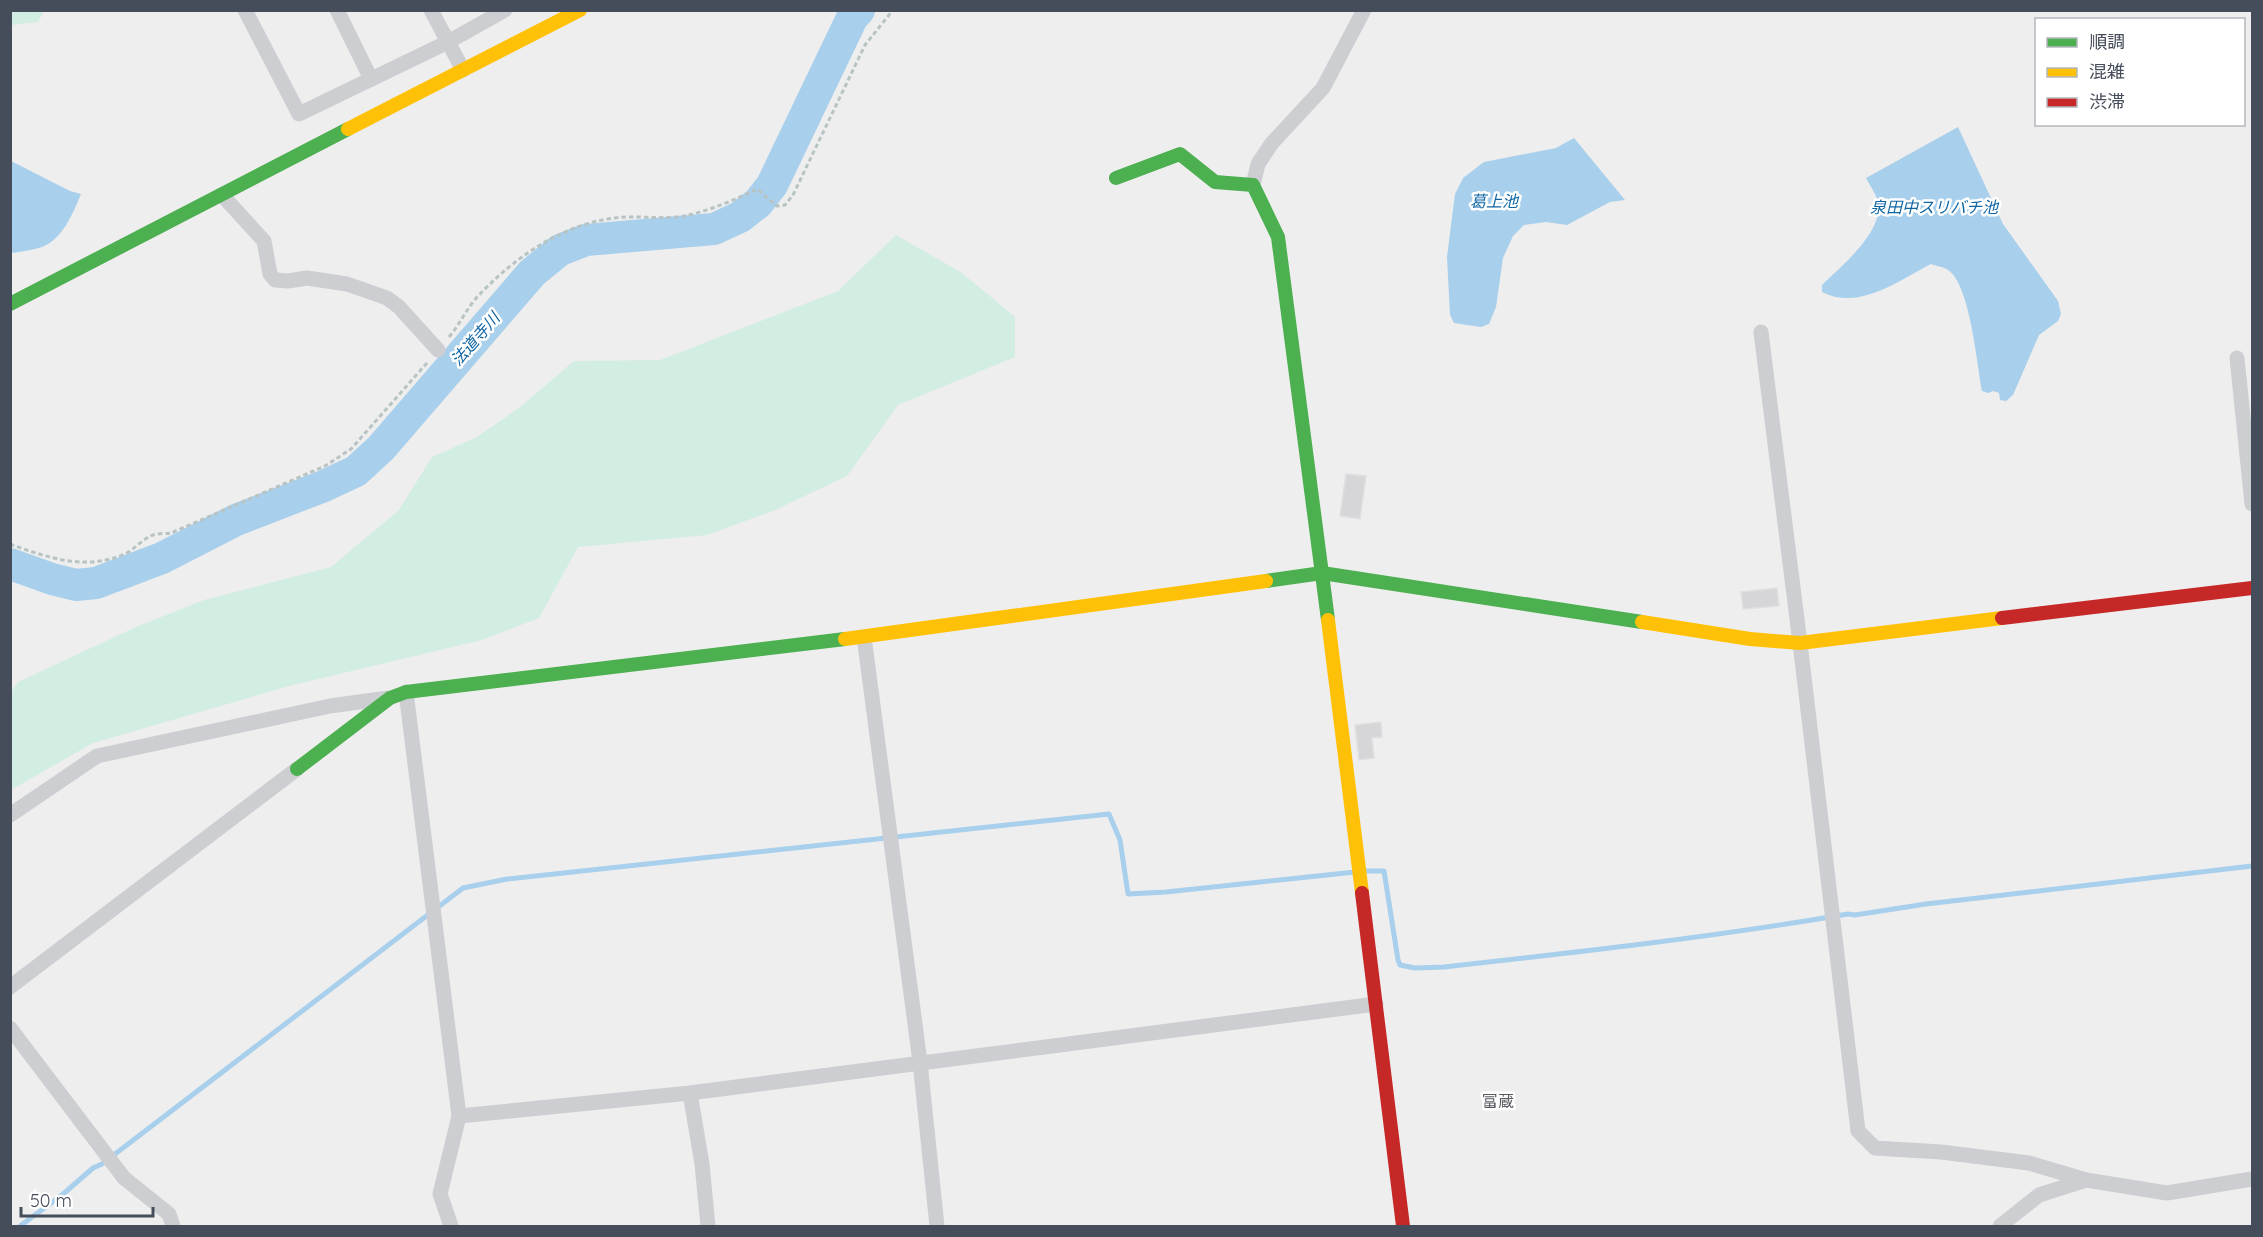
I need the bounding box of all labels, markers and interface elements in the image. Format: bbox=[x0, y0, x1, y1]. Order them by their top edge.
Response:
legend bbox=[2035, 18, 2245, 126]
text: 順調 bbox=[2089, 30, 2125, 53]
text: 混雑 bbox=[2089, 60, 2125, 83]
text: 渋滞 bbox=[2089, 90, 2125, 113]
water label: 葛上池 bbox=[1470, 191, 1520, 211]
water label: 泉田中スリバチ池 bbox=[1870, 197, 2000, 217]
water label: 法道寺川 bbox=[446, 307, 505, 370]
district label: 富蔵 bbox=[1482, 1091, 1514, 1111]
scale bar bbox=[21, 1180, 153, 1218]
text: 50 m bbox=[30, 1189, 72, 1212]

